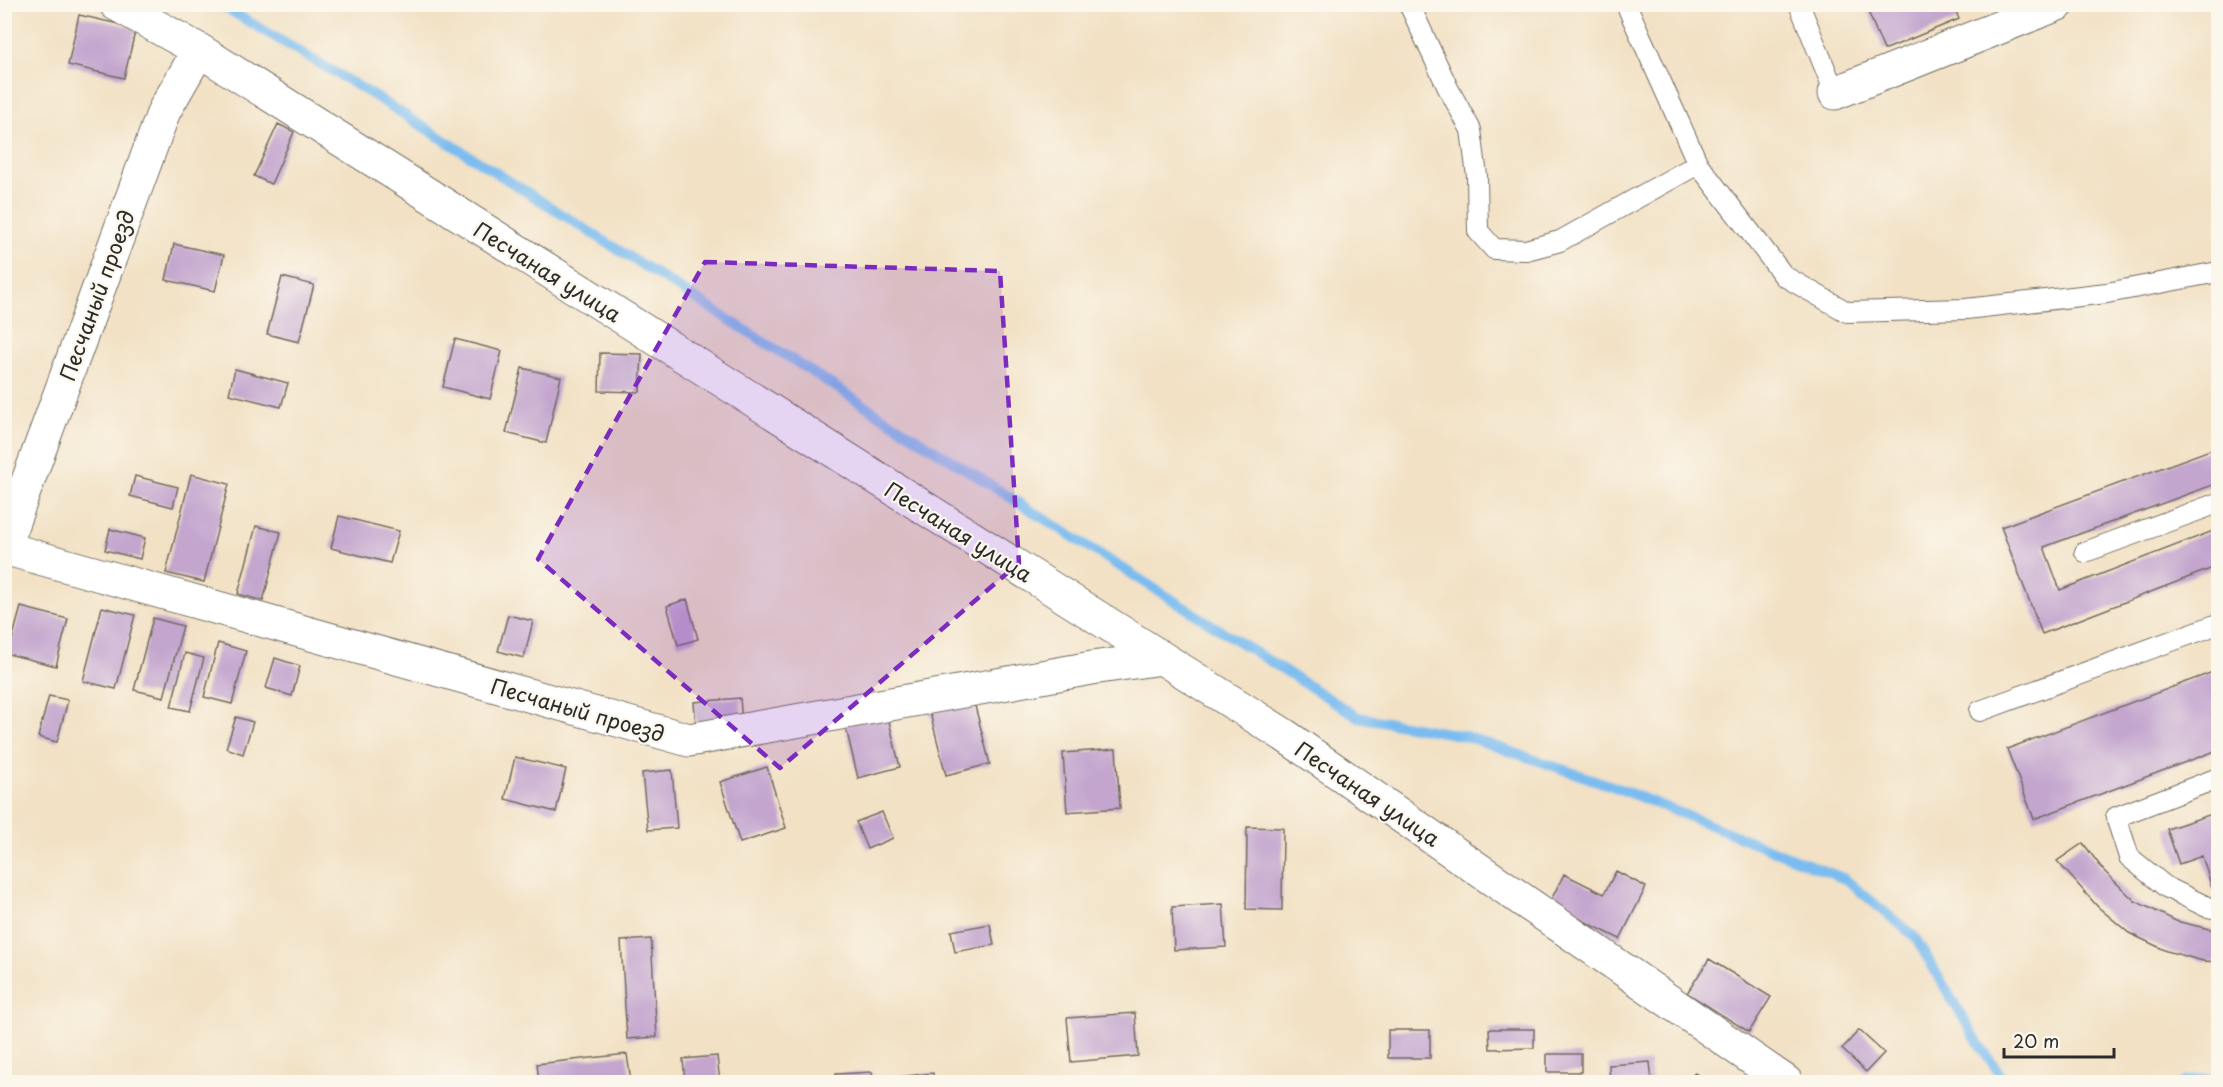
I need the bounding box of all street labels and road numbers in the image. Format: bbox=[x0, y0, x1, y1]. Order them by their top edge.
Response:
street label: Песчаный проезд bbox=[50, 205, 142, 385]
street label: Песчаная улица bbox=[468, 213, 629, 330]
street label: Песчаная улица bbox=[879, 473, 1040, 590]
street label: Песчаный проезд bbox=[487, 669, 669, 749]
street label: Песчаная улица bbox=[1289, 733, 1447, 854]

